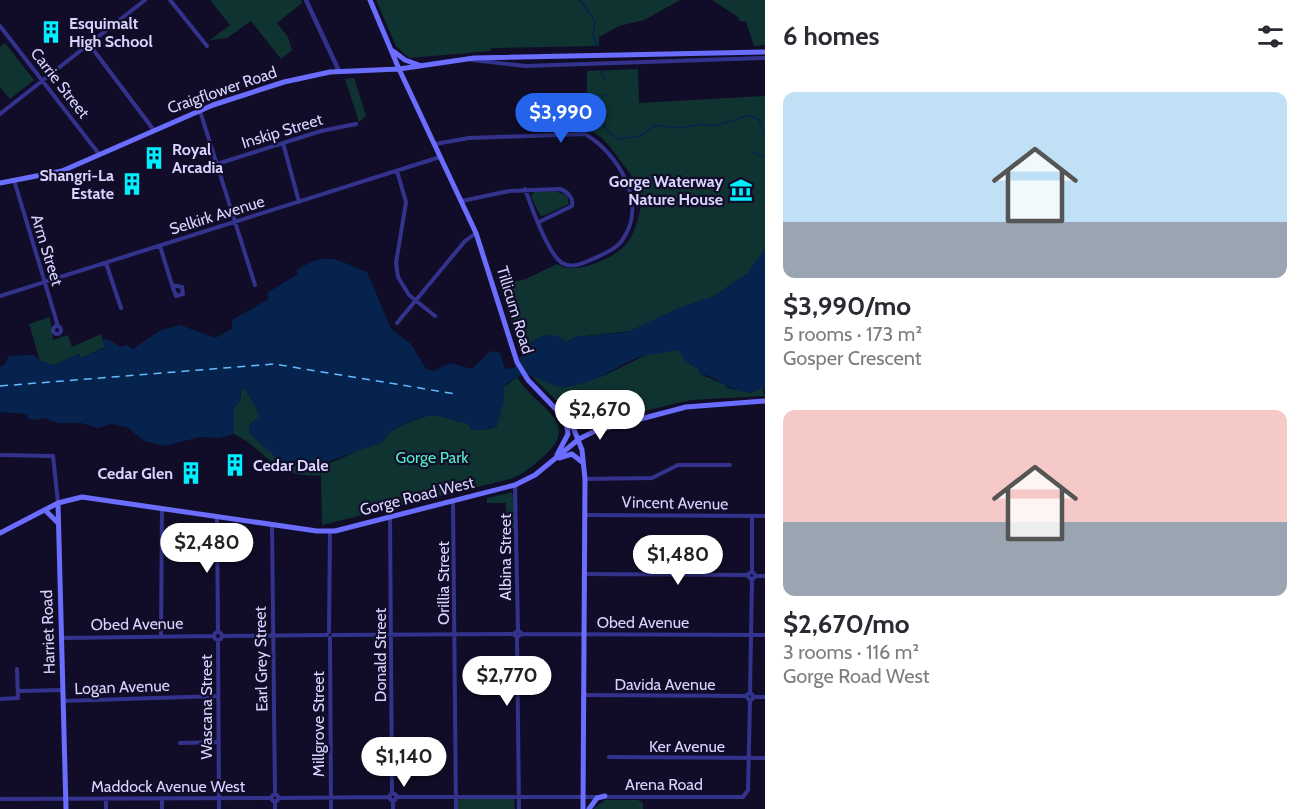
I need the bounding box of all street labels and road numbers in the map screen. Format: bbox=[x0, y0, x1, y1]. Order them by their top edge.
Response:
street label: Carrie Street bbox=[27, 44, 94, 122]
street label: Craigflower Road bbox=[165, 62, 279, 118]
street label: Inskip Street bbox=[239, 110, 325, 152]
street label: Selkirk Avenue bbox=[167, 192, 267, 238]
street label: Arm Street bbox=[27, 212, 67, 289]
street label: Tillicum Road bbox=[493, 264, 537, 356]
street label: Gorge Road West bbox=[358, 472, 477, 519]
street label: Vincent Avenue bbox=[621, 493, 729, 513]
street label: Albina Street bbox=[496, 513, 515, 601]
street label: Orillia Street bbox=[434, 540, 453, 625]
street label: Harriet Road bbox=[37, 590, 59, 674]
street label: Earl Grey Street bbox=[251, 606, 271, 712]
street label: Donald Street bbox=[371, 607, 390, 702]
street label: Obed Avenue bbox=[597, 613, 689, 632]
street label: Obed Avenue bbox=[91, 614, 183, 634]
street label: Wascana Street bbox=[197, 654, 216, 760]
street label: Millgrove Street bbox=[309, 670, 328, 777]
street label: Davida Avenue bbox=[614, 675, 716, 694]
street label: Logan Avenue bbox=[74, 676, 170, 698]
street label: Ker Avenue bbox=[649, 737, 725, 756]
street label: Arena Road bbox=[625, 775, 703, 794]
street label: Maddock Avenue West bbox=[91, 777, 246, 796]

